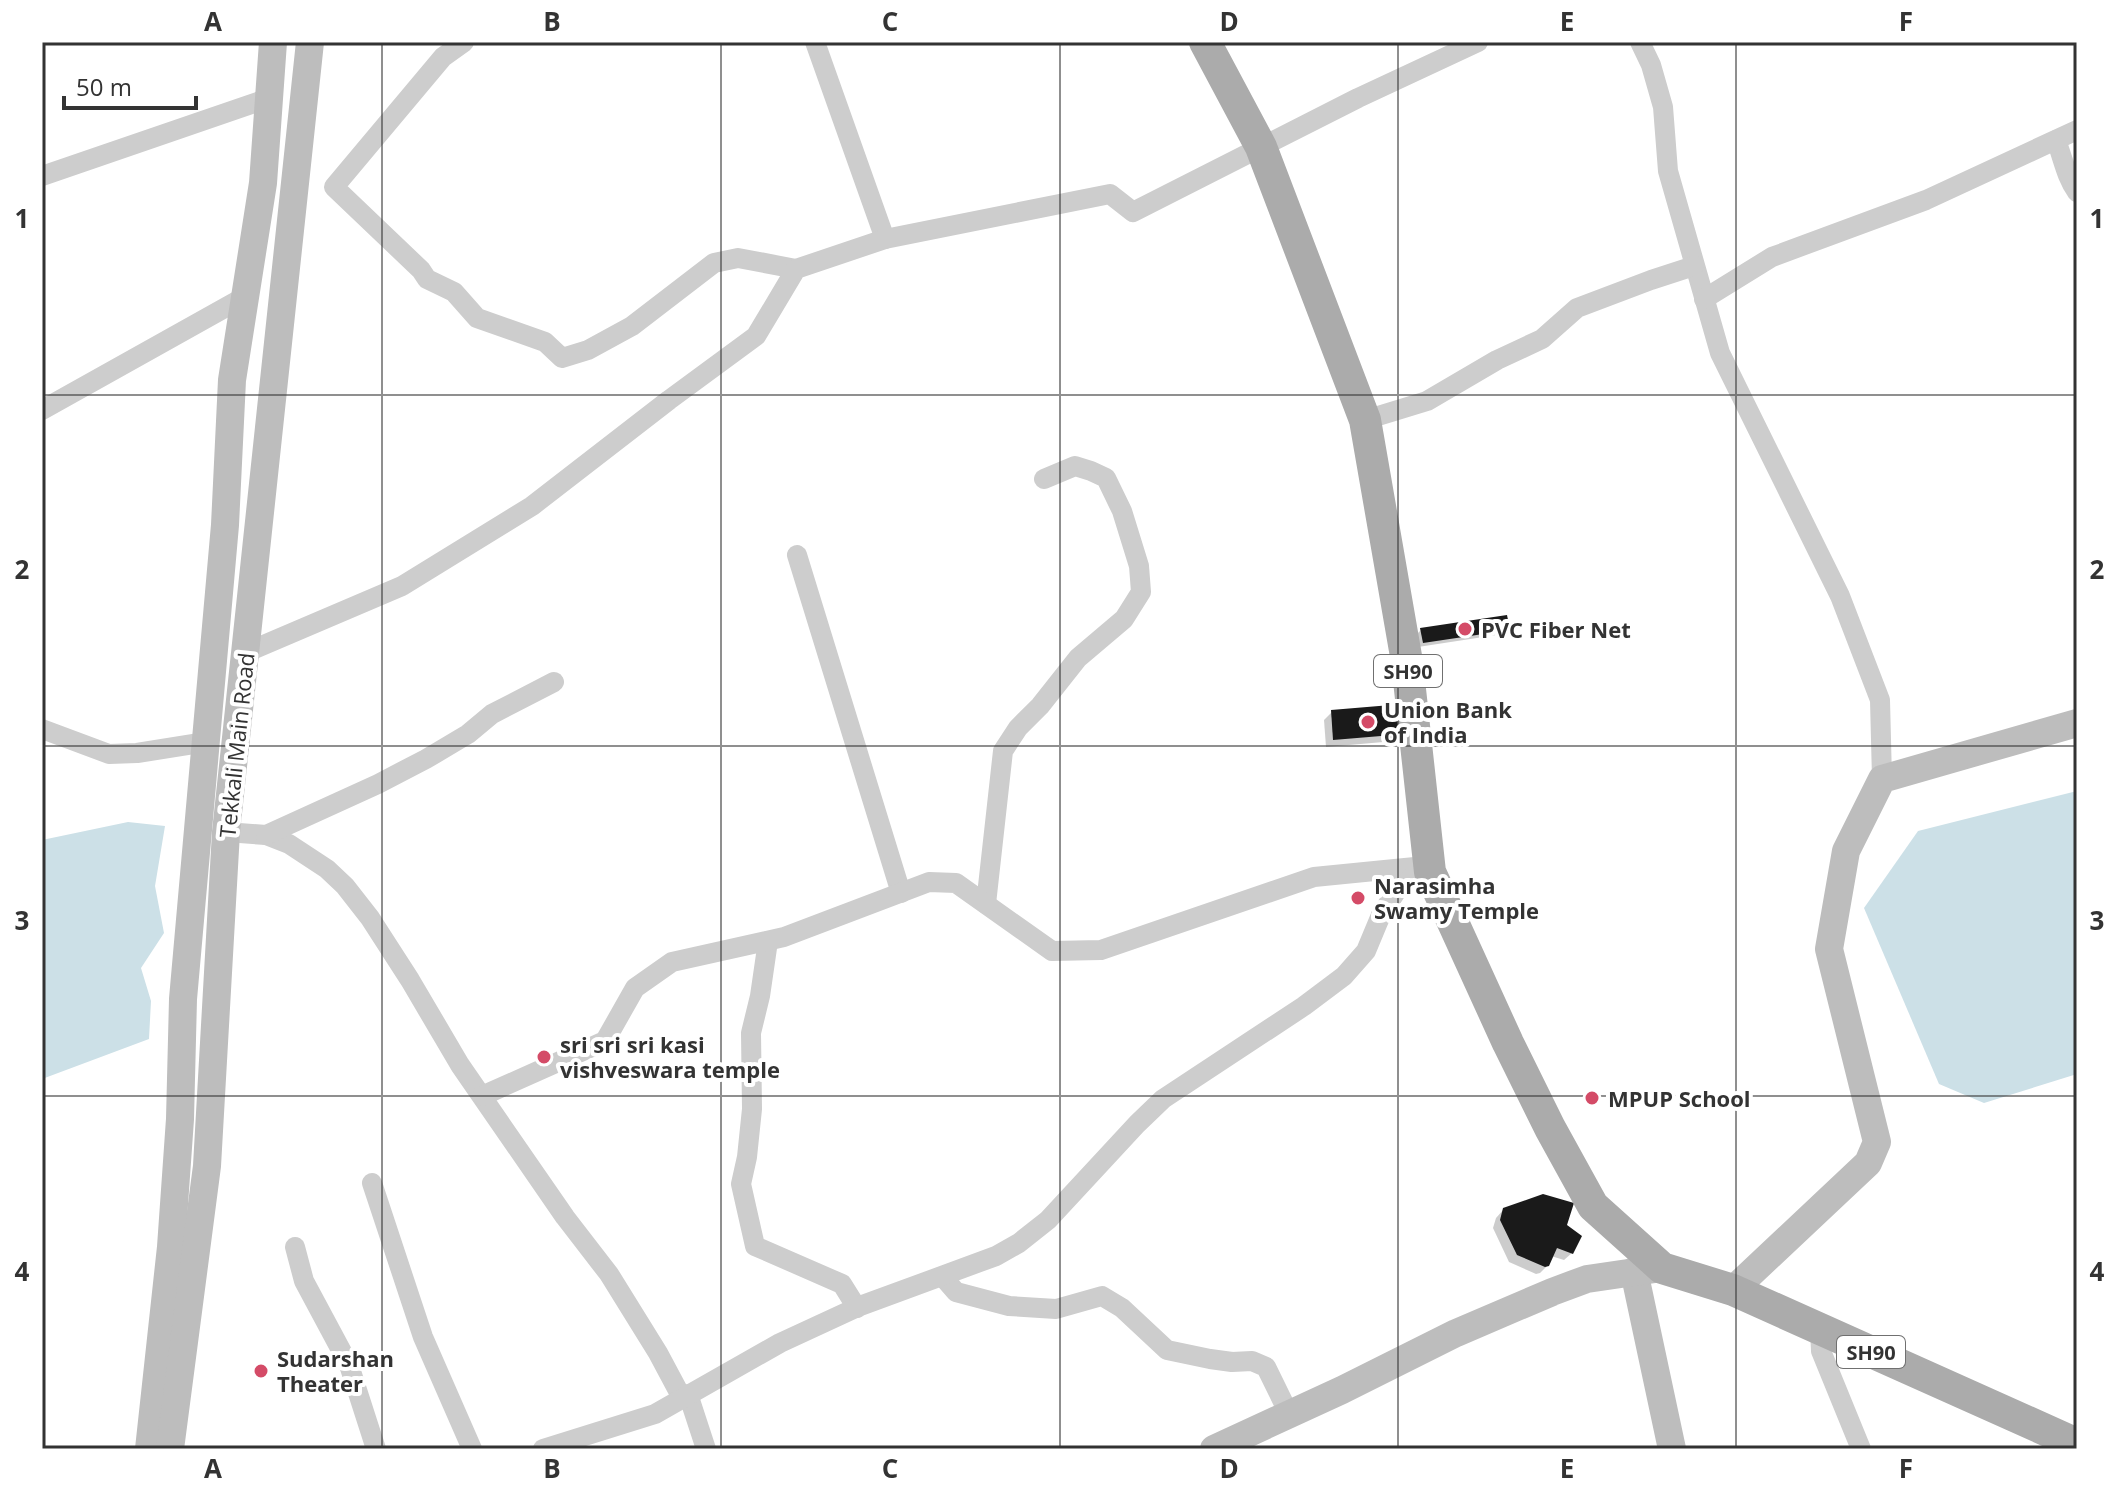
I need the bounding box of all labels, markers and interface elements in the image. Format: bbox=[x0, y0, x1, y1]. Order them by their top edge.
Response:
text: A bbox=[204, 3, 222, 39]
text: B bbox=[543, 3, 561, 39]
text: C bbox=[882, 3, 898, 39]
text: D bbox=[1219, 3, 1239, 39]
text: E bbox=[1560, 3, 1574, 39]
text: F bbox=[1899, 3, 1913, 39]
scale bar bbox=[64, 60, 196, 110]
text: 50 m bbox=[76, 70, 132, 103]
text: 1 bbox=[15, 200, 29, 236]
text: 1 bbox=[2090, 200, 2104, 236]
text: 2 bbox=[15, 551, 30, 587]
text: 2 bbox=[2090, 551, 2105, 587]
place label: PVC Fiber Net bbox=[1481, 614, 1631, 644]
marker: PVC Fiber Net bbox=[1456, 620, 1474, 638]
street label: Tekkali Main Road bbox=[211, 651, 261, 839]
road number: SH90 bbox=[1374, 655, 1442, 687]
place label: Union Bank of India bbox=[1384, 694, 1512, 749]
marker: Union Bank of India bbox=[1359, 713, 1377, 731]
place label: Narasimha Swamy Temple bbox=[1374, 870, 1539, 925]
marker: Narasimha Swamy Temple bbox=[1349, 889, 1367, 907]
text: 3 bbox=[15, 902, 29, 938]
text: 3 bbox=[2090, 902, 2104, 938]
place label: sri sri sri kasi vishveswara temple bbox=[560, 1029, 780, 1084]
marker: sri sri sri kasi vishveswara temple bbox=[535, 1048, 553, 1066]
place label: MPUP School bbox=[1608, 1083, 1751, 1113]
marker: MPUP School bbox=[1583, 1089, 1601, 1107]
text: 4 bbox=[15, 1253, 30, 1289]
text: 4 bbox=[2090, 1253, 2105, 1289]
road number: SH90 bbox=[1837, 1336, 1905, 1368]
place label: Sudarshan Theater bbox=[277, 1343, 394, 1398]
marker: Sudarshan Theater bbox=[252, 1362, 270, 1380]
text: A bbox=[204, 1450, 222, 1486]
text: B bbox=[543, 1450, 561, 1486]
text: C bbox=[882, 1450, 898, 1486]
text: D bbox=[1219, 1450, 1239, 1486]
text: E bbox=[1560, 1450, 1574, 1486]
text: F bbox=[1899, 1450, 1913, 1486]

